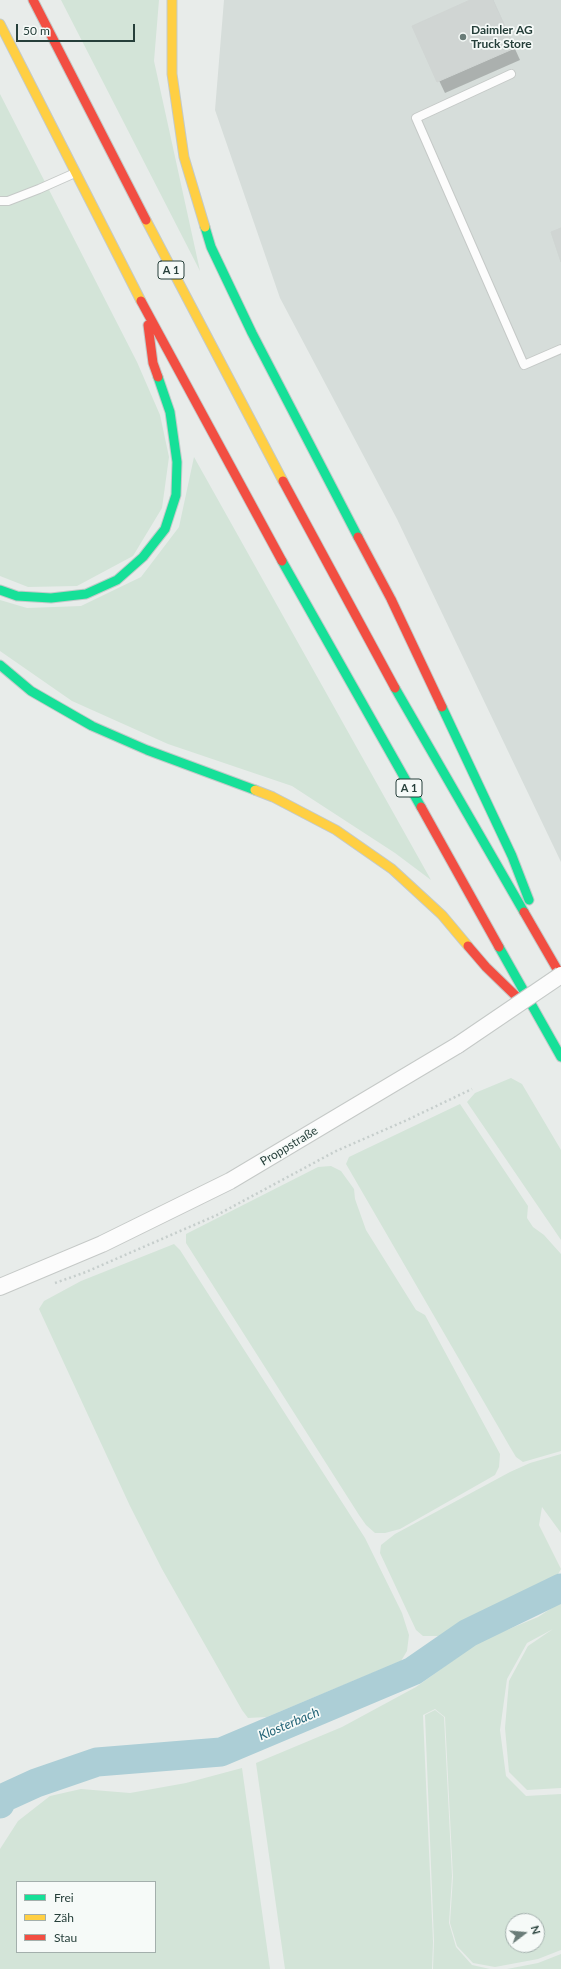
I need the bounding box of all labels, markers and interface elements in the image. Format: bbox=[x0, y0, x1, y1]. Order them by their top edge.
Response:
scale bar bbox=[18, 16, 137, 42]
text: 50 m bbox=[23, 23, 50, 38]
place label: Daimler AG Truck Store bbox=[471, 23, 533, 51]
marker: Daimler AG Truck Store bbox=[458, 32, 468, 42]
road number: A 1 bbox=[158, 261, 184, 279]
road number: A 1 bbox=[396, 779, 422, 797]
street label: Proppstraße bbox=[258, 1123, 320, 1169]
water label: Klosterbach bbox=[256, 1704, 322, 1744]
legend bbox=[16, 1881, 156, 1953]
text: Frei bbox=[54, 1890, 74, 1905]
text: Zäh bbox=[54, 1910, 74, 1925]
north arrow bbox=[505, 1913, 545, 1953]
text: N bbox=[529, 1924, 543, 1936]
text: Stau bbox=[54, 1930, 77, 1945]

